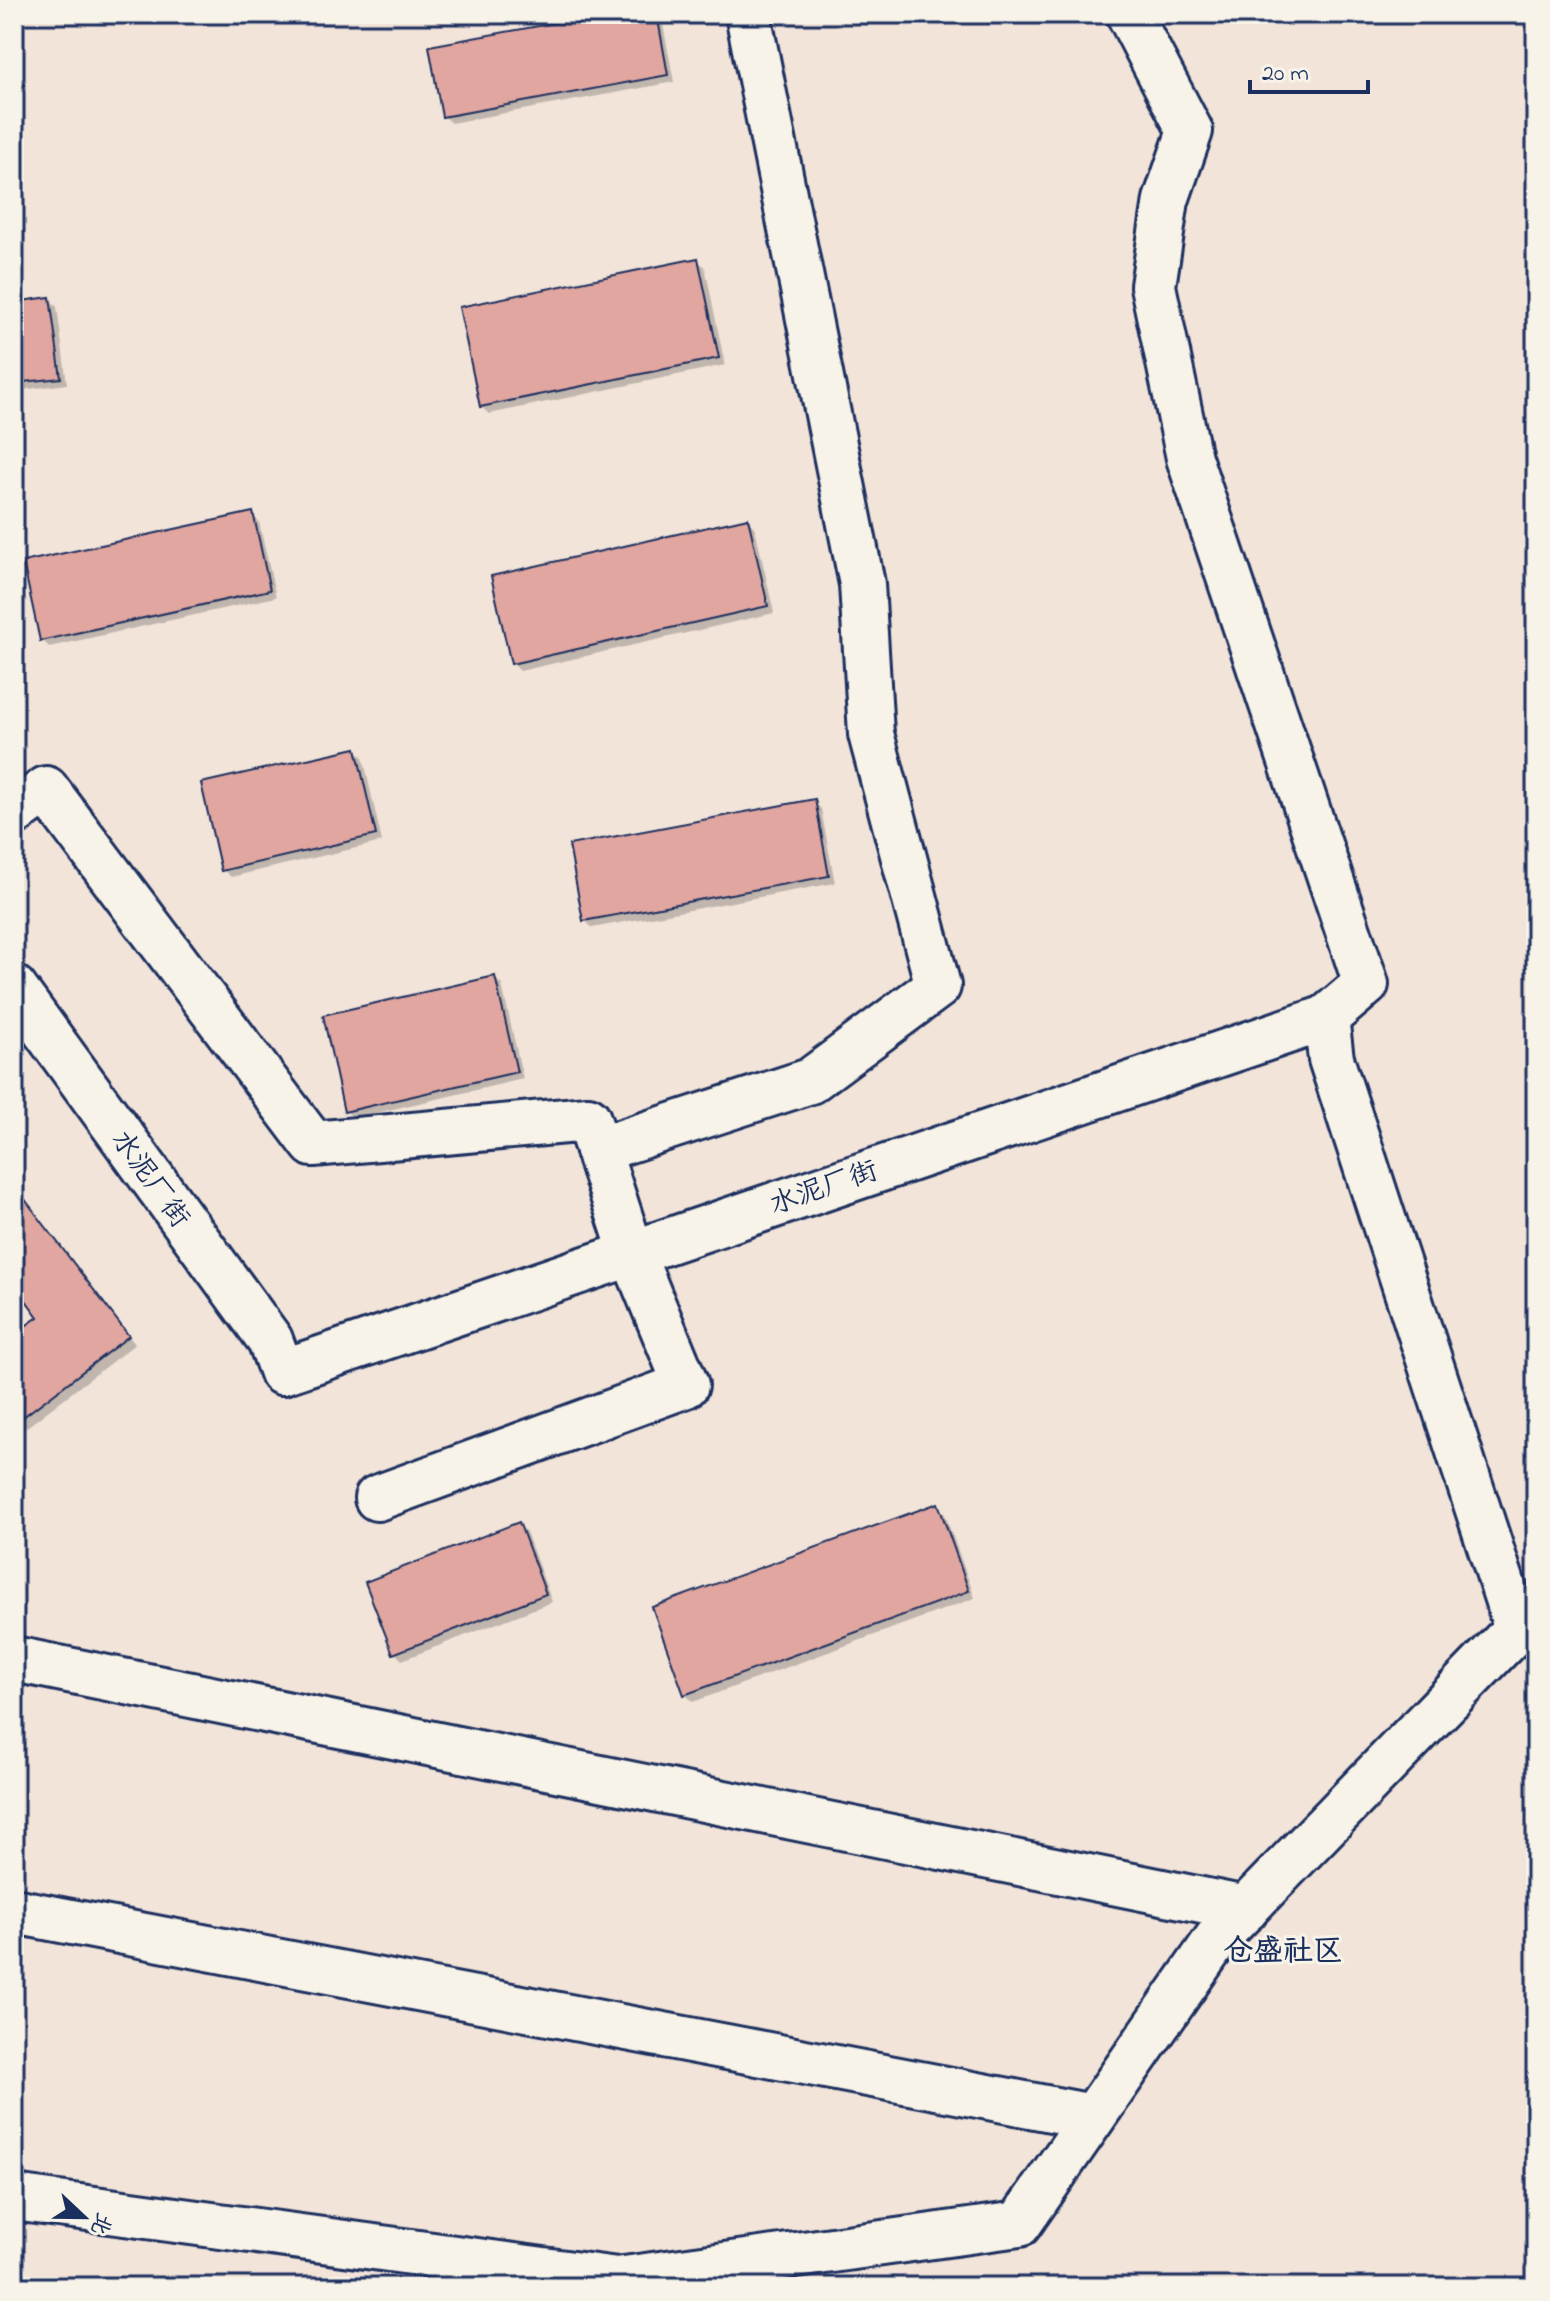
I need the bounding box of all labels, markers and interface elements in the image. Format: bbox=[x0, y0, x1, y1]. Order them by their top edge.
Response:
scale bar bbox=[1250, 44, 1368, 94]
text: 20 m bbox=[1262, 57, 1309, 92]
street label: 水泥厂街 bbox=[100, 1123, 199, 1237]
street label: 水泥厂街 bbox=[765, 1152, 884, 1227]
district label: 仓盛社区 bbox=[1223, 1931, 1343, 1975]
north arrow bbox=[44, 2177, 124, 2257]
text: 北 bbox=[81, 2207, 119, 2240]

